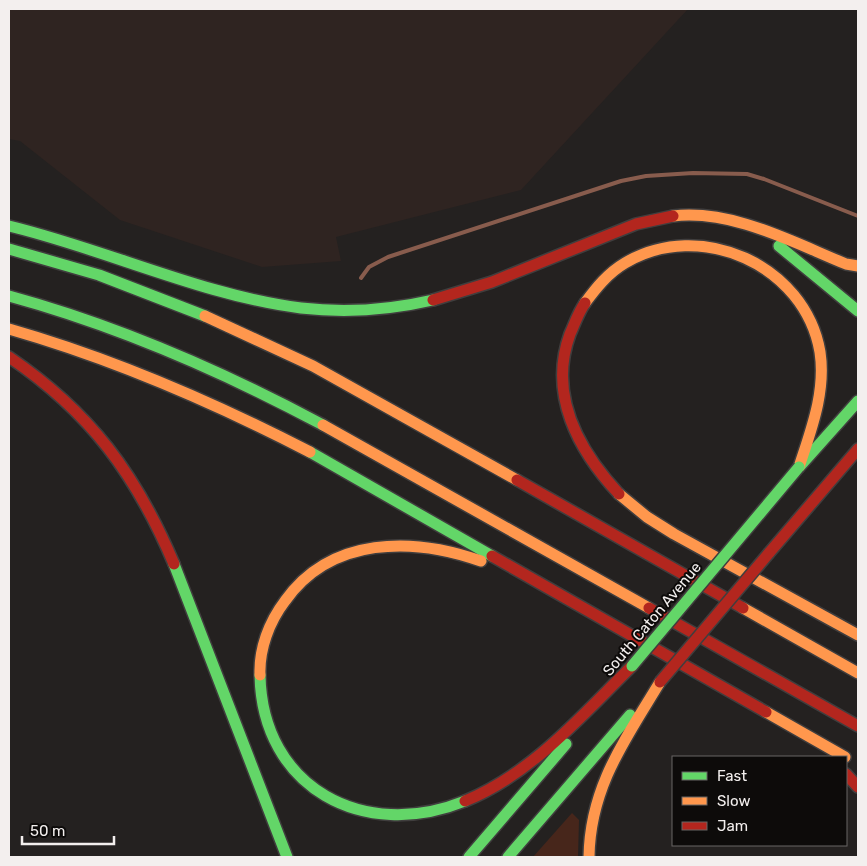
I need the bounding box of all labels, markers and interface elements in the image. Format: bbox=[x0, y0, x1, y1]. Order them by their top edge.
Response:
street label: South Caton Avenue bbox=[599, 558, 705, 680]
legend bbox=[672, 756, 847, 846]
text: Fast bbox=[717, 767, 747, 785]
text: Slow bbox=[717, 792, 750, 810]
scale bar bbox=[22, 814, 115, 846]
text: Jam bbox=[717, 817, 748, 835]
text: 50 m bbox=[30, 822, 65, 840]

